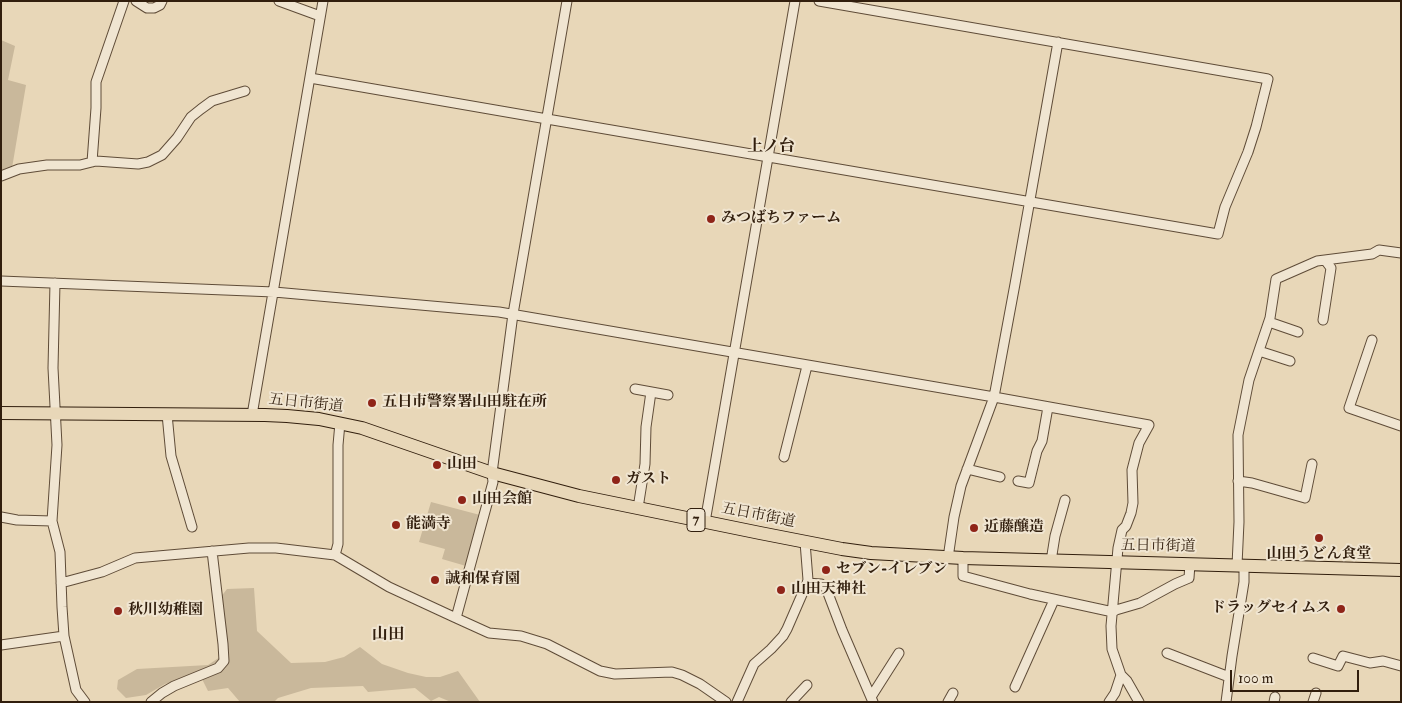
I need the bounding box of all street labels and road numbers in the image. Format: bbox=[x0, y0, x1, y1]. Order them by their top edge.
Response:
street label: 五日市街道 bbox=[268, 391, 344, 417]
street label: 五日市街道 bbox=[719, 500, 797, 532]
road number: 7 bbox=[687, 508, 705, 532]
street label: 五日市街道 bbox=[1120, 537, 1196, 557]

